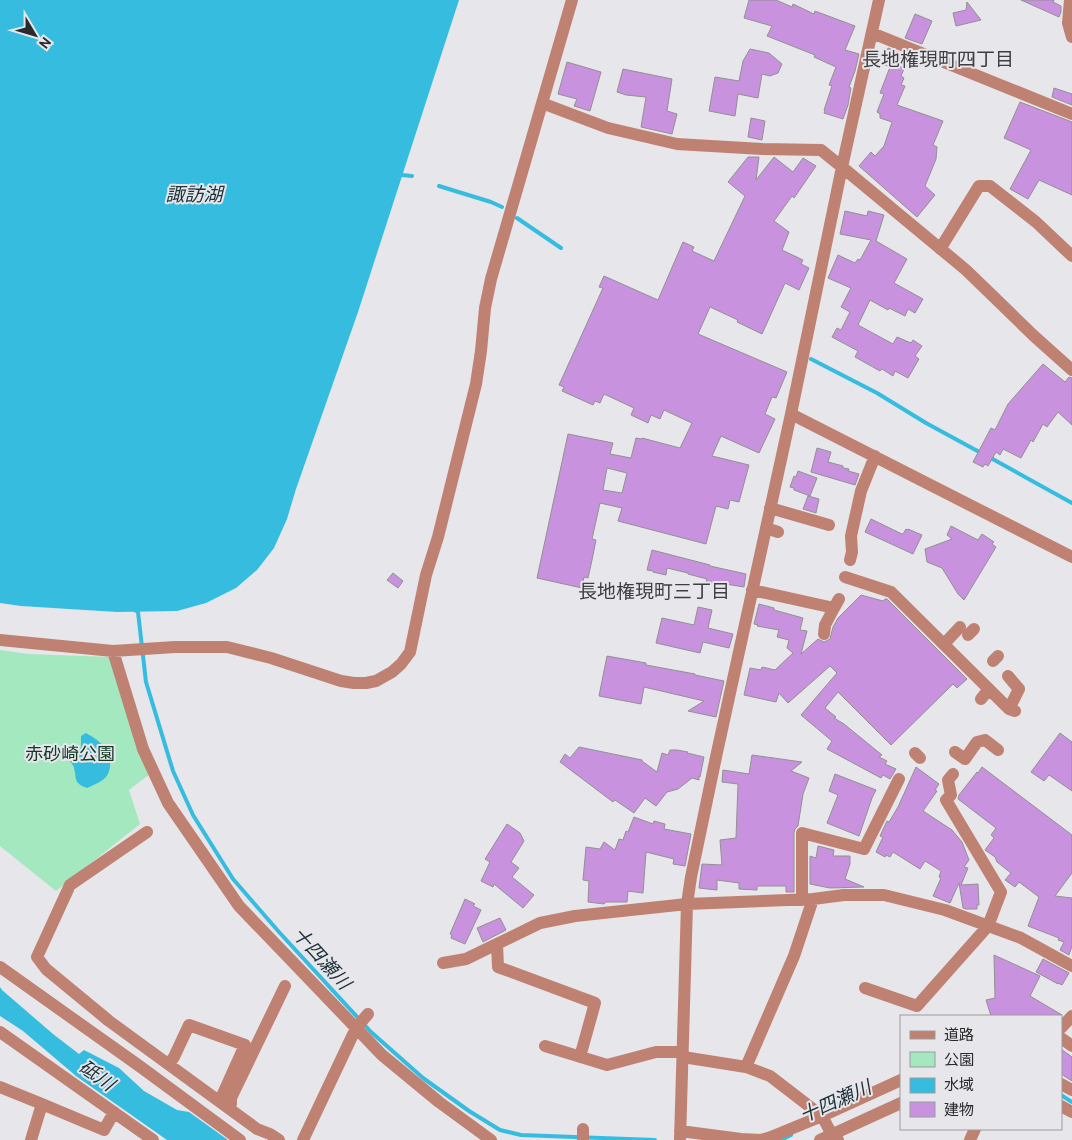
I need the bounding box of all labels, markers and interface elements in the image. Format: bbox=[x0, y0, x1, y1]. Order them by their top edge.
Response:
north arrow bbox=[10, 10, 60, 60]
text: N bbox=[35, 34, 55, 52]
district label: 長地権現町四丁目 bbox=[862, 48, 1014, 71]
water label: 諏訪湖 bbox=[165, 183, 225, 206]
district label: 長地権現町三丁目 bbox=[578, 580, 730, 603]
park label: 赤砂崎公園 bbox=[25, 743, 115, 765]
water label: 十四瀬川 bbox=[288, 922, 357, 996]
legend bbox=[900, 1015, 1062, 1130]
text: 道路 bbox=[944, 1026, 974, 1044]
text: 公園 bbox=[944, 1051, 974, 1069]
water label: 砥川 bbox=[75, 1055, 121, 1097]
water label: 十四瀬川 bbox=[796, 1075, 876, 1127]
text: 水域 bbox=[944, 1076, 974, 1094]
text: 建物 bbox=[944, 1101, 974, 1119]

